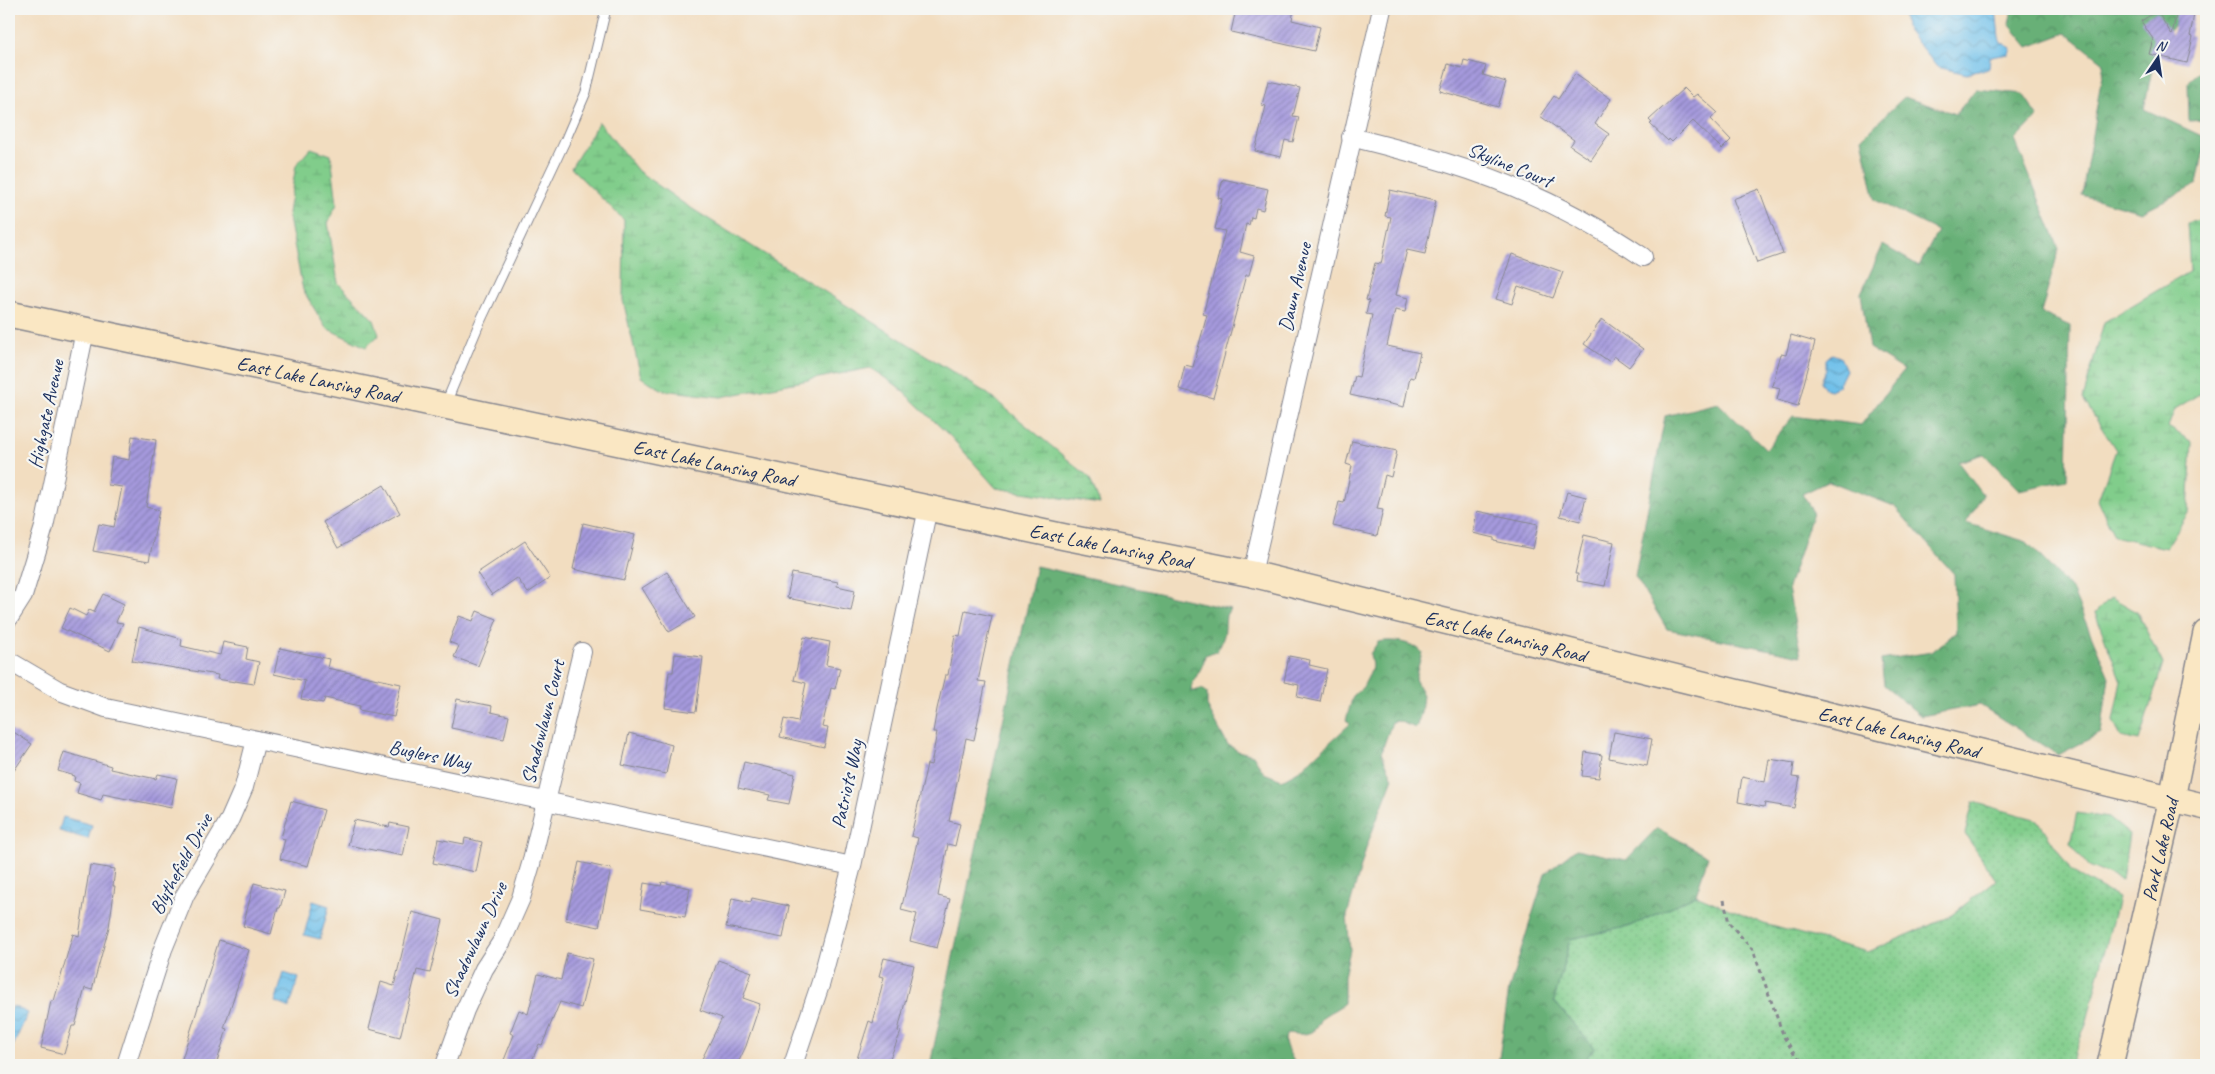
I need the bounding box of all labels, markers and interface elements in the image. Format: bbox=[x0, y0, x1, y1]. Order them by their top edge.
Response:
north arrow bbox=[2132, 32, 2182, 82]
text: N bbox=[2155, 37, 2169, 56]
street label: Skyline Court bbox=[1464, 137, 1559, 195]
street label: Dawn Avenue bbox=[1273, 239, 1318, 334]
street label: East Lake Lansing Road bbox=[235, 350, 404, 409]
street label: Highgate Avenue bbox=[22, 356, 70, 471]
street label: East Lake Lansing Road bbox=[631, 434, 801, 493]
street label: East Lake Lansing Road bbox=[1027, 517, 1197, 575]
street label: East Lake Lansing Road bbox=[1423, 604, 1592, 668]
street label: Shadowlawn Court bbox=[516, 655, 571, 787]
street label: East Lake Lansing Road bbox=[1816, 700, 1985, 764]
street label: Buglers Way bbox=[387, 734, 474, 776]
street label: Patriots Way bbox=[825, 736, 869, 831]
street label: Park Lake Road bbox=[2136, 793, 2185, 903]
street label: Blythefield Drive bbox=[144, 808, 219, 919]
street label: Shadowlawn Drive bbox=[437, 877, 513, 1002]

